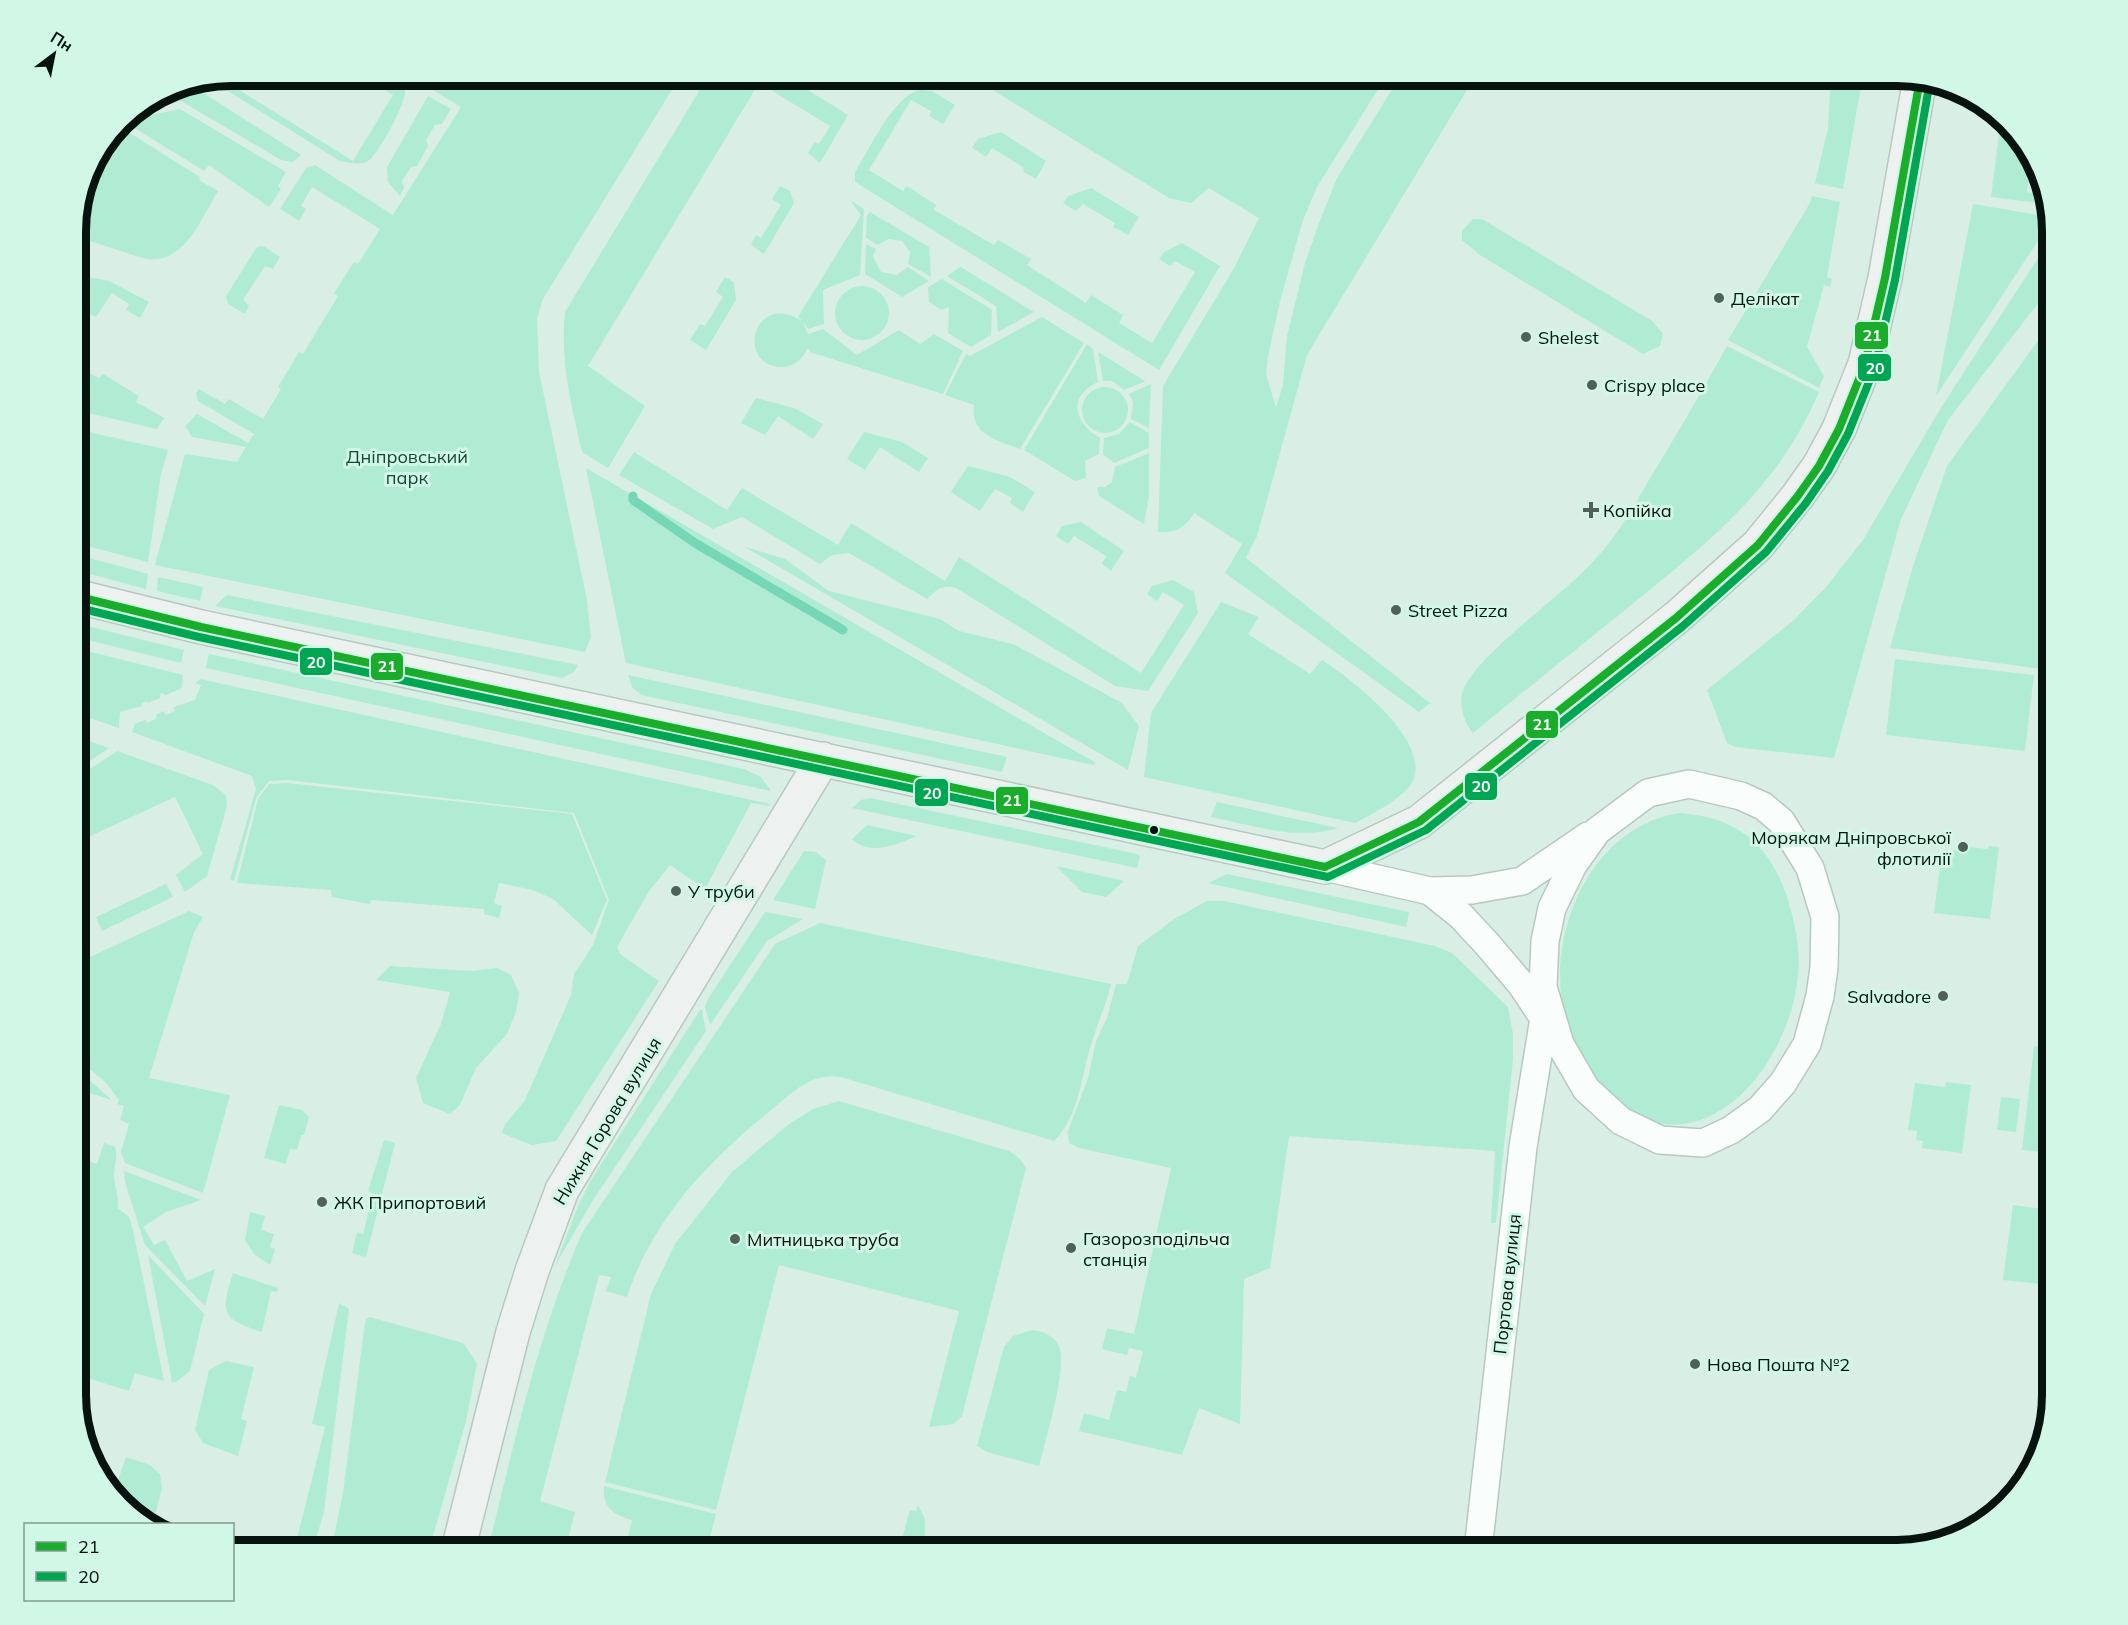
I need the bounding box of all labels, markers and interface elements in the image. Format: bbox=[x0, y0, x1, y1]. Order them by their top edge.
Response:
north arrow bbox=[24, 24, 84, 84]
text: Пн bbox=[47, 27, 77, 56]
place label: Делікат bbox=[1731, 287, 1800, 310]
marker: Делікат bbox=[1712, 291, 1726, 305]
line badge: 21 bbox=[1854, 321, 1889, 350]
text: 21 bbox=[1862, 325, 1882, 345]
place label: Shelest bbox=[1538, 326, 1599, 349]
marker: Shelest bbox=[1519, 330, 1533, 344]
line badge: 20 bbox=[1857, 353, 1892, 382]
text: 20 bbox=[1865, 358, 1885, 378]
place label: Crispy place bbox=[1604, 374, 1705, 397]
marker: Crispy place bbox=[1585, 378, 1599, 392]
park label: Дніпровський парк bbox=[346, 445, 468, 489]
place label: Копійка bbox=[1603, 499, 1672, 522]
marker: Копійка bbox=[1584, 503, 1598, 517]
place label: Street Pizza bbox=[1408, 599, 1508, 622]
marker: Street Pizza bbox=[1389, 603, 1403, 617]
line badge: 20 bbox=[299, 647, 333, 676]
text: 20 bbox=[306, 652, 326, 672]
line badge: 21 bbox=[370, 652, 404, 681]
text: 21 bbox=[377, 656, 397, 676]
line badge: 21 bbox=[1525, 710, 1559, 739]
text: 21 bbox=[1532, 714, 1552, 734]
line badge: 20 bbox=[1464, 772, 1498, 801]
text: 20 bbox=[1471, 776, 1491, 796]
line badge: 20 bbox=[914, 778, 949, 807]
text: 20 bbox=[922, 783, 942, 803]
line badge: 21 bbox=[995, 786, 1029, 815]
text: 21 bbox=[1002, 790, 1022, 810]
unlabelled marker bbox=[1148, 824, 1160, 836]
place label: Морякам Дніпровської флотилії bbox=[1751, 826, 1952, 870]
marker: Морякам Дніпровської флотилії bbox=[1956, 840, 1970, 854]
place label: У труби bbox=[687, 880, 755, 903]
marker: У труби bbox=[669, 884, 683, 898]
place label: Salvadore bbox=[1847, 985, 1931, 1008]
marker: Salvadore bbox=[1936, 989, 1950, 1003]
street label: Нижня Горова вулиця bbox=[548, 1033, 666, 1209]
place label: ЖК Припортовий bbox=[334, 1191, 486, 1214]
marker: ЖК Припортовий bbox=[315, 1195, 329, 1209]
street label: Портова вулиця bbox=[1488, 1213, 1526, 1355]
place label: Газорозподільча станція bbox=[1083, 1227, 1230, 1271]
place label: Митницька труба bbox=[747, 1228, 899, 1251]
marker: Митницька труба bbox=[728, 1232, 742, 1246]
marker: Газорозподільча станція bbox=[1064, 1241, 1078, 1255]
place label: Нова Пошта №2 bbox=[1707, 1353, 1850, 1376]
marker: Нова Пошта №2 bbox=[1688, 1357, 1702, 1371]
legend bbox=[24, 1523, 234, 1601]
text: 21 bbox=[78, 1535, 100, 1558]
text: 20 bbox=[78, 1565, 100, 1588]

